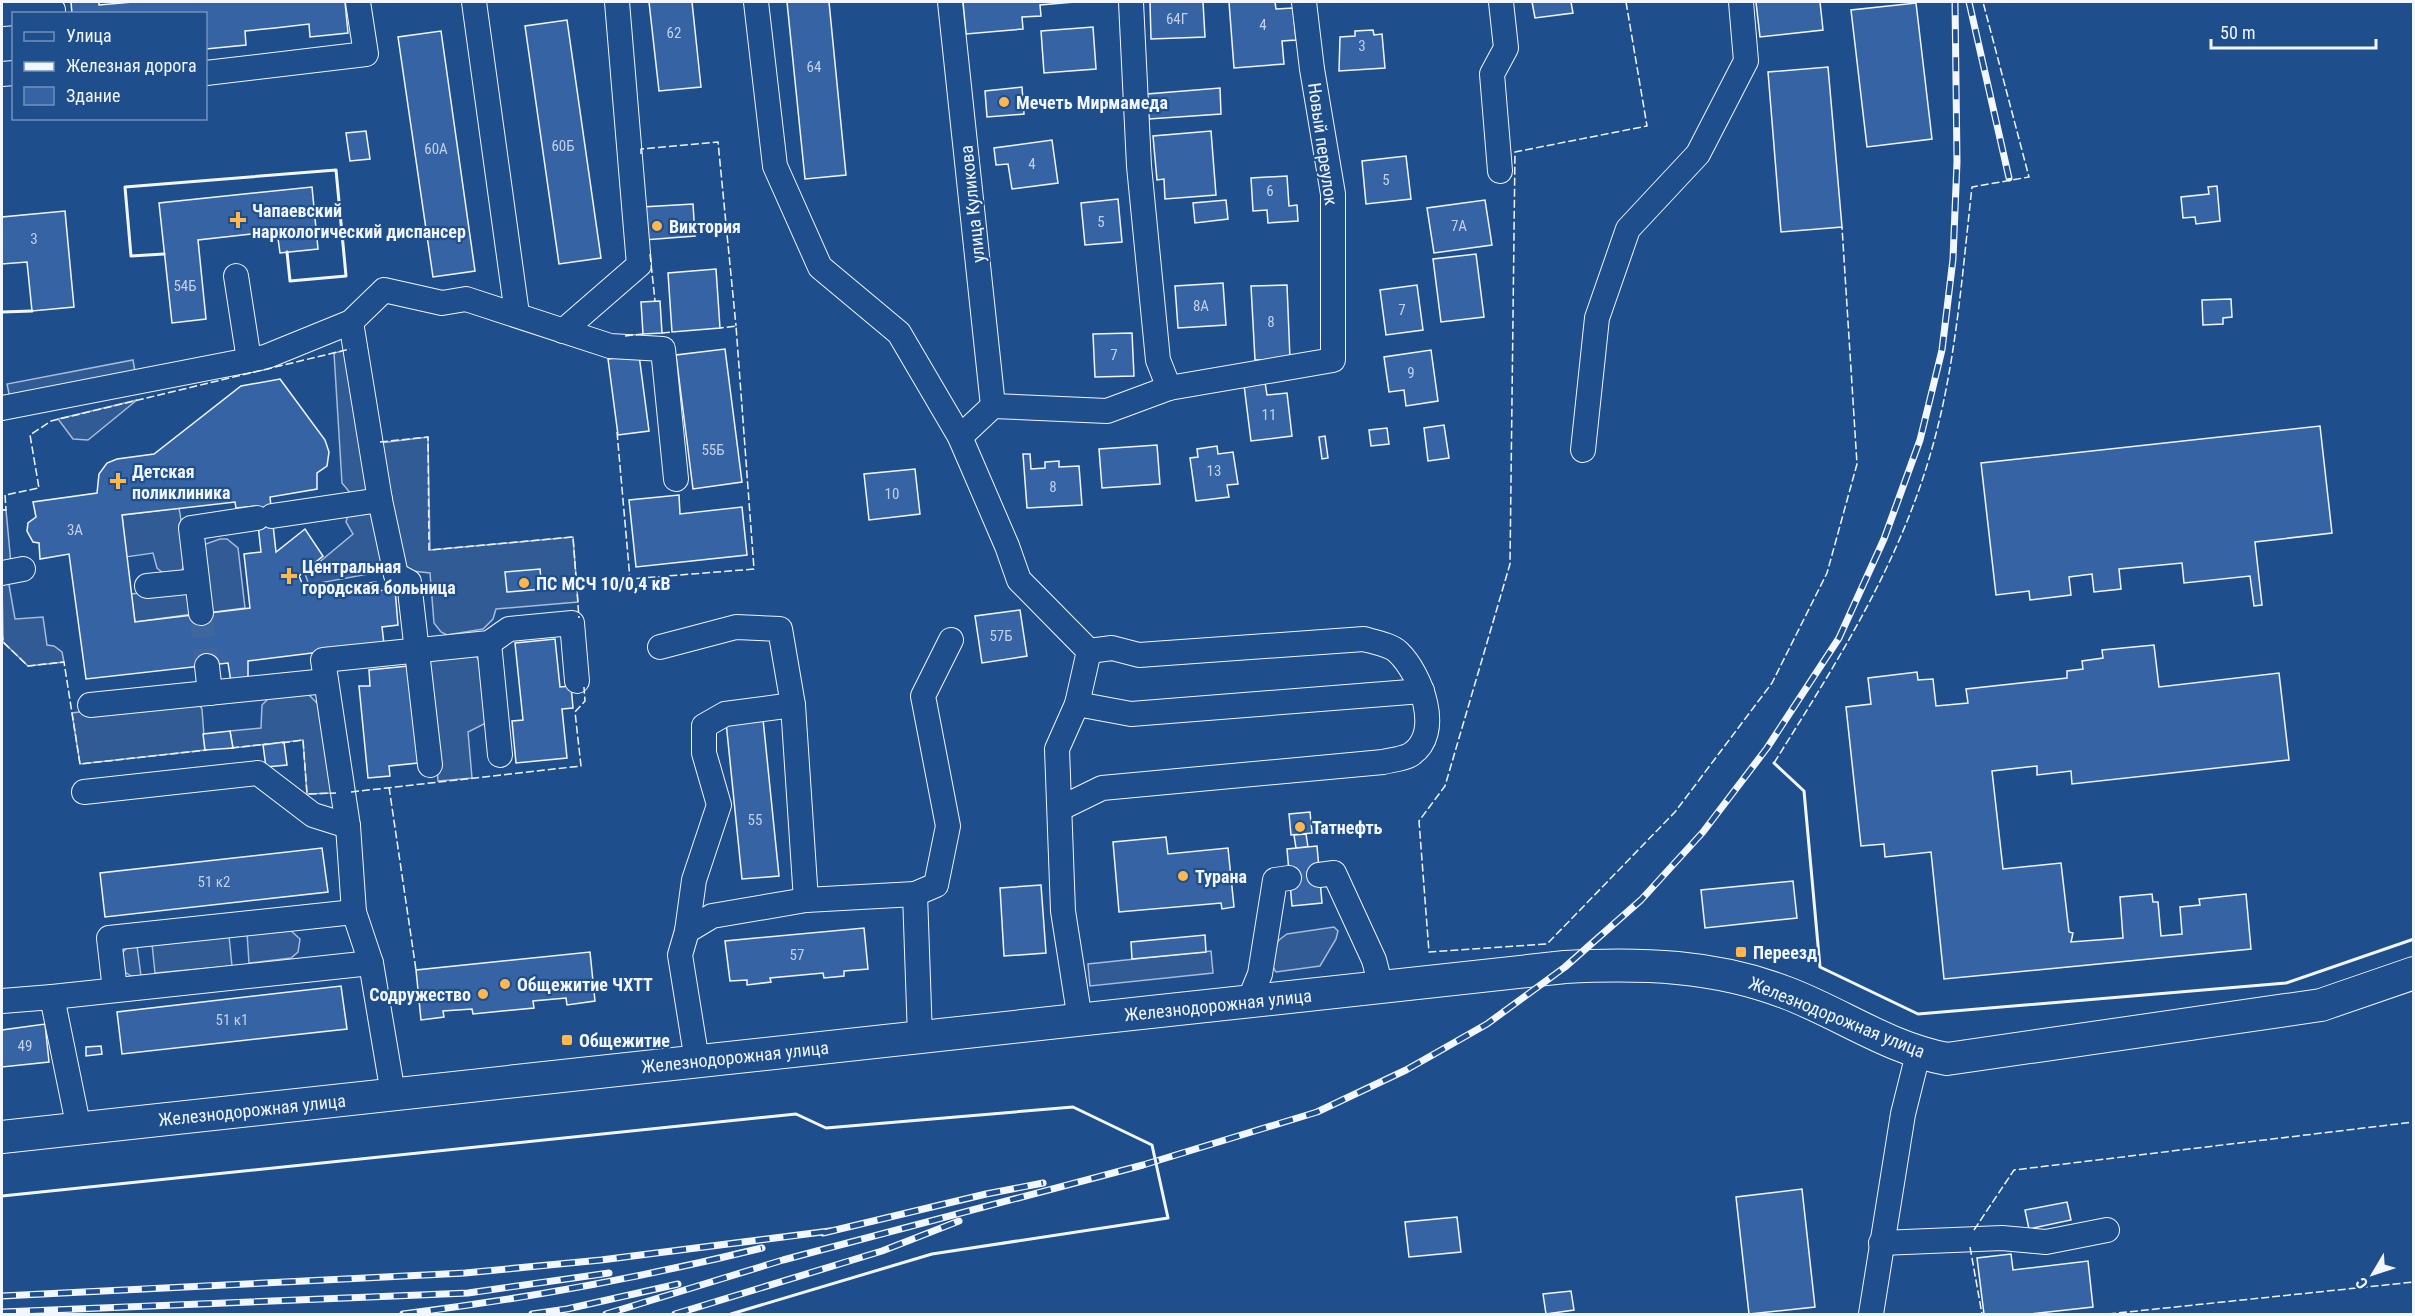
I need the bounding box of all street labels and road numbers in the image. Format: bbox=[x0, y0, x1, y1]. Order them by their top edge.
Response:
street label: Новый переулок bbox=[1304, 81, 1342, 207]
street label: улица Куликова bbox=[955, 144, 989, 264]
street label: Железнодорожная улица bbox=[1746, 972, 1928, 1062]
street label: Железнодорожная улица bbox=[1123, 985, 1313, 1025]
street label: Железнодорожная улица bbox=[640, 1037, 830, 1077]
street label: Железнодорожная улица bbox=[157, 1090, 347, 1130]

